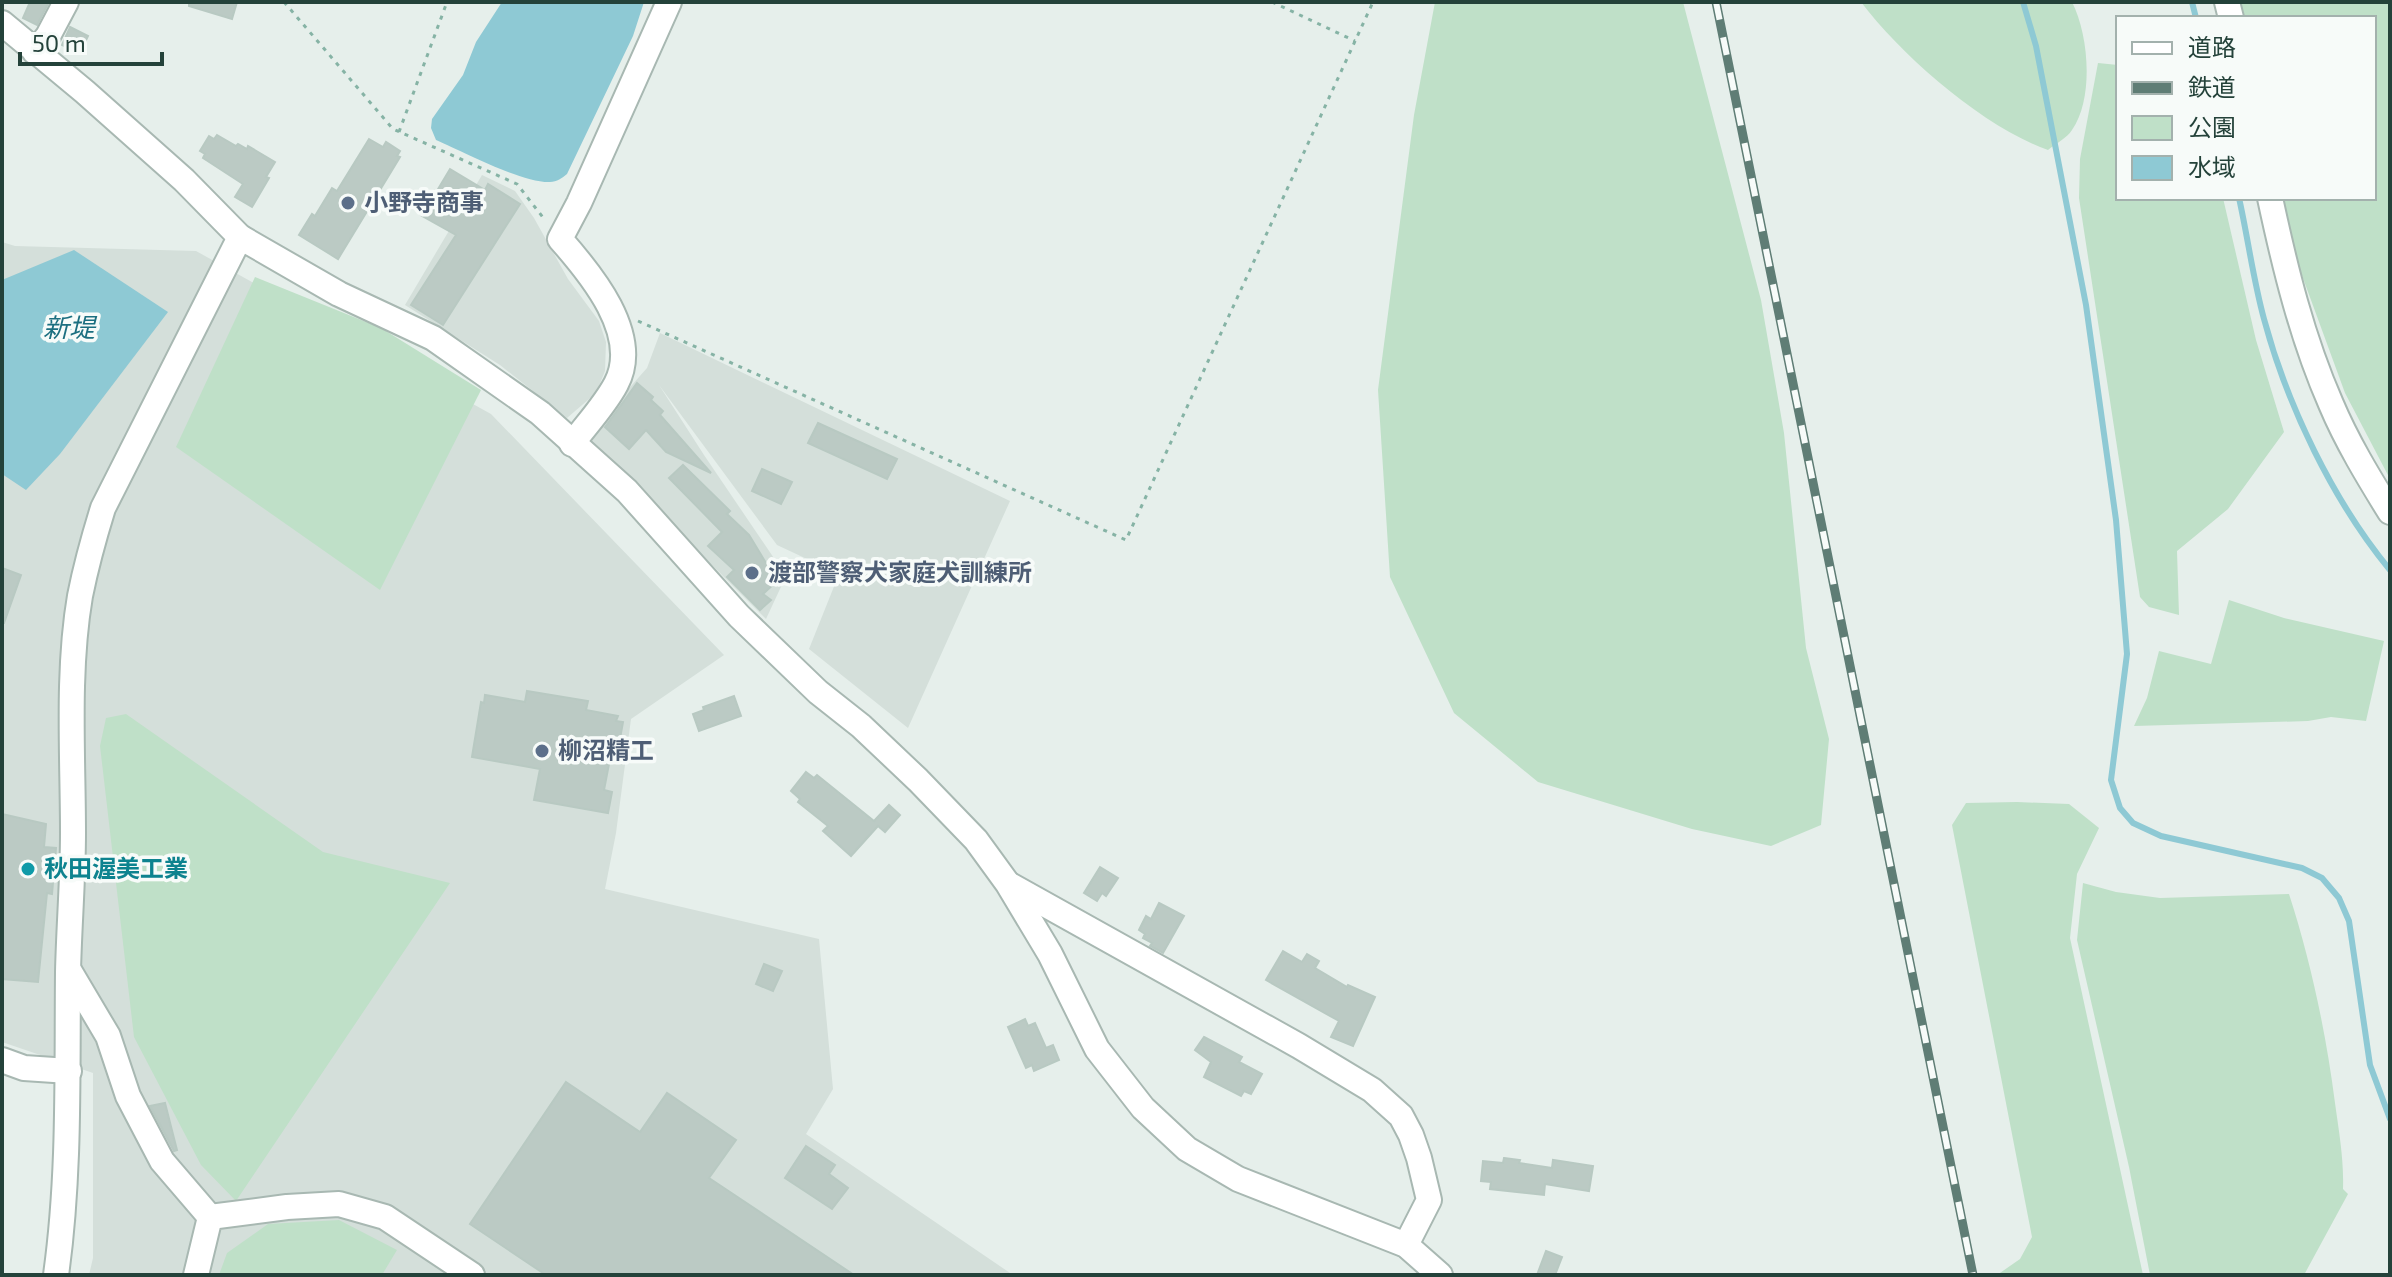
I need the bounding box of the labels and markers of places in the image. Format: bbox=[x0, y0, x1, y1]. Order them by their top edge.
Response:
place label: 小野寺商事 bbox=[364, 187, 484, 216]
marker: 小野寺商事 bbox=[339, 194, 357, 212]
place label: 渡部警察犬家庭犬訓練所 bbox=[768, 557, 1032, 586]
marker: 渡部警察犬家庭犬訓練所 bbox=[743, 564, 761, 582]
place label: 柳沼精工 bbox=[558, 735, 654, 764]
marker: 柳沼精工 bbox=[533, 742, 551, 760]
place label: 秋田渥美工業 bbox=[44, 853, 188, 882]
marker: 秋田渥美工業 bbox=[19, 860, 37, 878]

